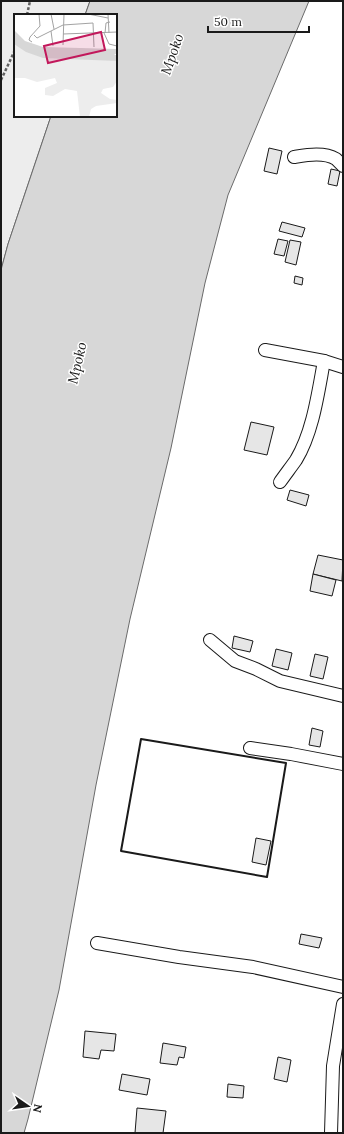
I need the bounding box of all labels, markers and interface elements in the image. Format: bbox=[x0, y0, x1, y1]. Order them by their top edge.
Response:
scale bar bbox=[208, 8, 309, 34]
inset map bbox=[14, 14, 117, 117]
text: 50 m bbox=[214, 14, 242, 29]
water label: Mpoko bbox=[157, 31, 187, 77]
water label: Mpoko bbox=[63, 340, 91, 386]
north arrow bbox=[8, 1086, 48, 1126]
text: N bbox=[30, 1103, 46, 1114]

